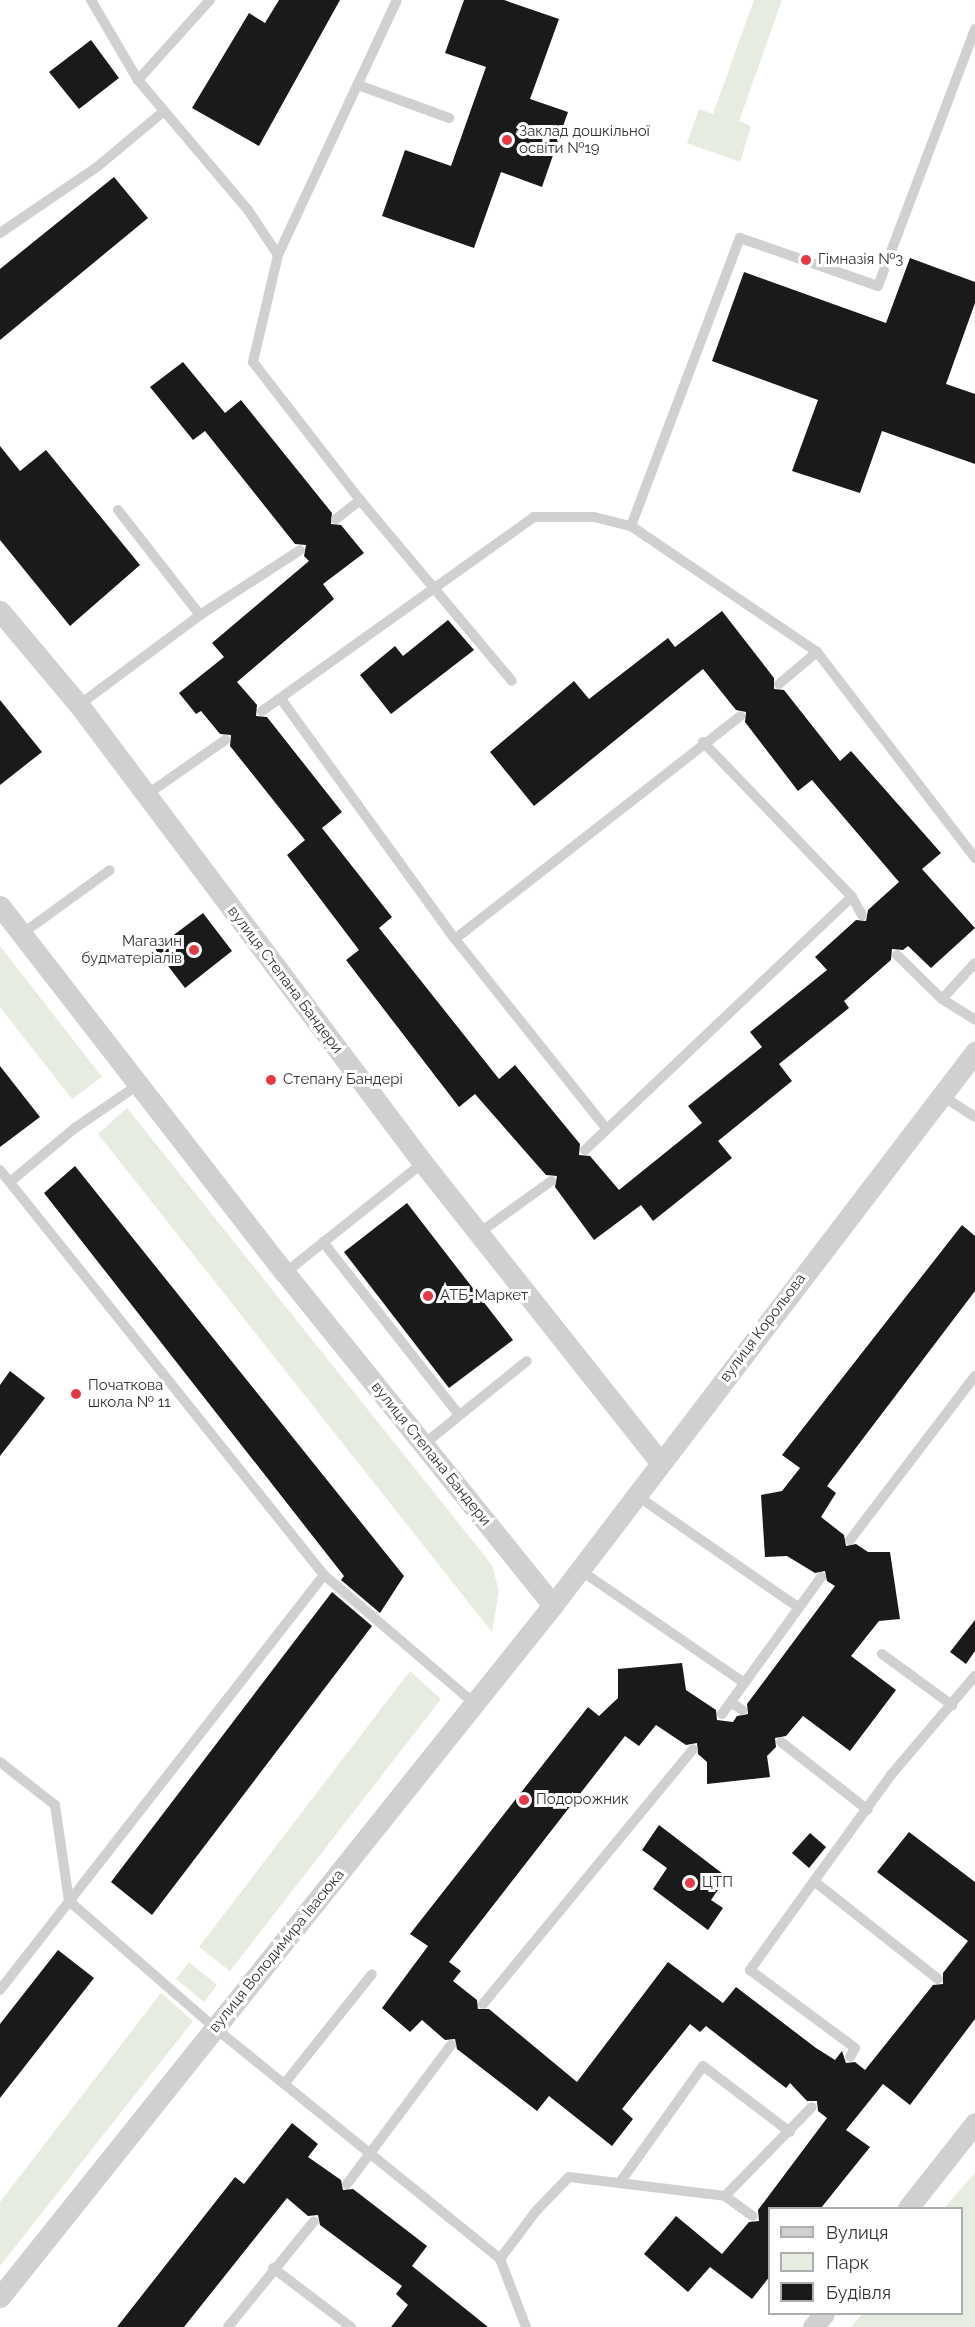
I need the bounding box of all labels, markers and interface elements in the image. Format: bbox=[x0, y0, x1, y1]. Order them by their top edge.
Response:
place label: Заклад дошкільної освіти №19 bbox=[519, 122, 650, 157]
marker: Заклад дошкільної освіти №19 bbox=[500, 133, 514, 147]
place label: Гімназія №3 bbox=[818, 251, 903, 269]
marker: Гімназія №3 bbox=[799, 253, 813, 267]
street label: вулиця Степана Бандери bbox=[224, 903, 346, 1057]
place label: Магазин будматеріалів bbox=[81, 932, 182, 967]
marker: Магазин будматеріалів bbox=[187, 943, 201, 957]
place label: Степану Бандері bbox=[283, 1071, 403, 1089]
marker: Степану Бандері bbox=[264, 1073, 278, 1087]
street label: вулиця Корольова bbox=[716, 1270, 810, 1386]
place label: АТБ-Маркет bbox=[440, 1287, 528, 1305]
marker: АТБ-Маркет bbox=[421, 1289, 435, 1303]
place label: Початкова школа № 11 bbox=[88, 1376, 171, 1411]
street label: вулиця Степана Бандери bbox=[367, 1378, 495, 1530]
marker: Початкова школа № 11 bbox=[69, 1387, 83, 1401]
place label: Подорожник bbox=[536, 1791, 629, 1809]
marker: Подорожник bbox=[517, 1793, 531, 1807]
street label: вулиця Володимира Івасюка bbox=[206, 1866, 348, 2036]
place label: ЦТП bbox=[702, 1874, 733, 1892]
marker: ЦТП bbox=[683, 1876, 697, 1890]
legend bbox=[768, 2207, 963, 2315]
text: Вулиця bbox=[826, 2222, 888, 2243]
text: Парк bbox=[826, 2252, 869, 2273]
text: Будівля bbox=[826, 2282, 891, 2303]

